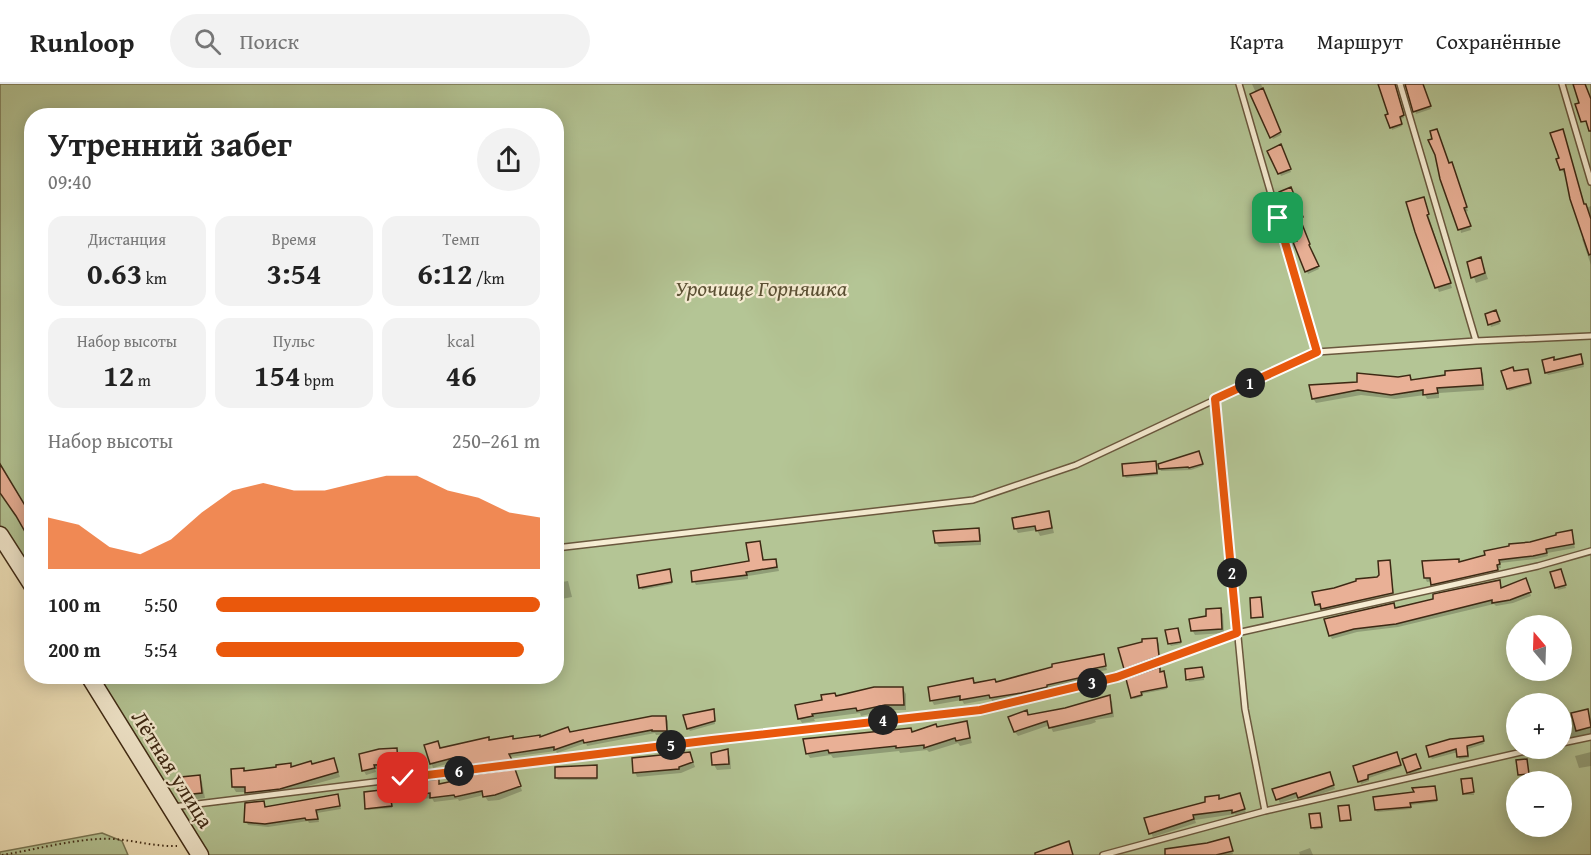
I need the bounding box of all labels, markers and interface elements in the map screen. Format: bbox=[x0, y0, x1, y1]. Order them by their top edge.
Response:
search box bbox=[170, 14, 590, 68]
text: Runloop bbox=[30, 21, 134, 62]
icon: search bbox=[191, 25, 224, 58]
text: Поиск bbox=[239, 25, 299, 57]
text: Карта bbox=[1230, 26, 1284, 57]
text: Маршрут bbox=[1317, 26, 1403, 57]
text: Сохранённые bbox=[1436, 26, 1561, 57]
text: Утренний забег bbox=[48, 120, 292, 168]
button: share bbox=[477, 128, 540, 191]
text: 09:40 bbox=[48, 167, 91, 196]
pin bbox=[1252, 192, 1303, 243]
icon: arrive bbox=[1261, 201, 1294, 234]
text: Дистанция bbox=[88, 227, 166, 251]
text: Время bbox=[272, 227, 316, 251]
text: Темп bbox=[443, 227, 479, 251]
text: 0.63 bbox=[87, 251, 142, 295]
text: 3:54 bbox=[266, 251, 322, 295]
text: 6:12 bbox=[417, 251, 472, 295]
text: km bbox=[142, 266, 167, 290]
text: /km bbox=[472, 266, 505, 290]
park label: Урочище Горняшка bbox=[675, 272, 847, 304]
text: Набор высоты bbox=[77, 329, 177, 353]
text: Пульс bbox=[273, 329, 315, 353]
text: kcal bbox=[447, 329, 475, 353]
text: 12 bbox=[103, 353, 134, 397]
text: 154 bbox=[254, 353, 301, 397]
text: 46 bbox=[445, 353, 477, 397]
text: m bbox=[134, 368, 151, 392]
text: bpm bbox=[301, 368, 334, 392]
pin: 1 bbox=[1235, 368, 1265, 398]
text: 1 bbox=[1246, 371, 1254, 395]
text: Набор высоты bbox=[48, 426, 173, 455]
text: 250–261 m bbox=[452, 426, 540, 455]
pin: 2 bbox=[1217, 558, 1247, 588]
text: 2 bbox=[1228, 561, 1236, 585]
text: 100 m bbox=[48, 590, 101, 619]
text: 5:50 bbox=[144, 590, 178, 619]
north arrow bbox=[1506, 615, 1572, 681]
map controls bbox=[1506, 615, 1572, 837]
text: 200 m bbox=[48, 635, 101, 664]
text: 5:54 bbox=[144, 635, 178, 664]
pin: 3 bbox=[1077, 668, 1107, 698]
text: 3 bbox=[1088, 671, 1096, 695]
button: + bbox=[1506, 693, 1572, 759]
street label: Лётная улица bbox=[124, 704, 222, 835]
pin: 4 bbox=[868, 705, 898, 735]
text: 4 bbox=[879, 708, 887, 732]
pin: 5 bbox=[656, 730, 686, 760]
text: 5 bbox=[667, 733, 675, 757]
pin bbox=[377, 752, 428, 803]
pin: 6 bbox=[444, 756, 474, 786]
text: 6 bbox=[455, 759, 463, 783]
icon: check bbox=[386, 761, 419, 794]
button: − bbox=[1506, 771, 1572, 837]

